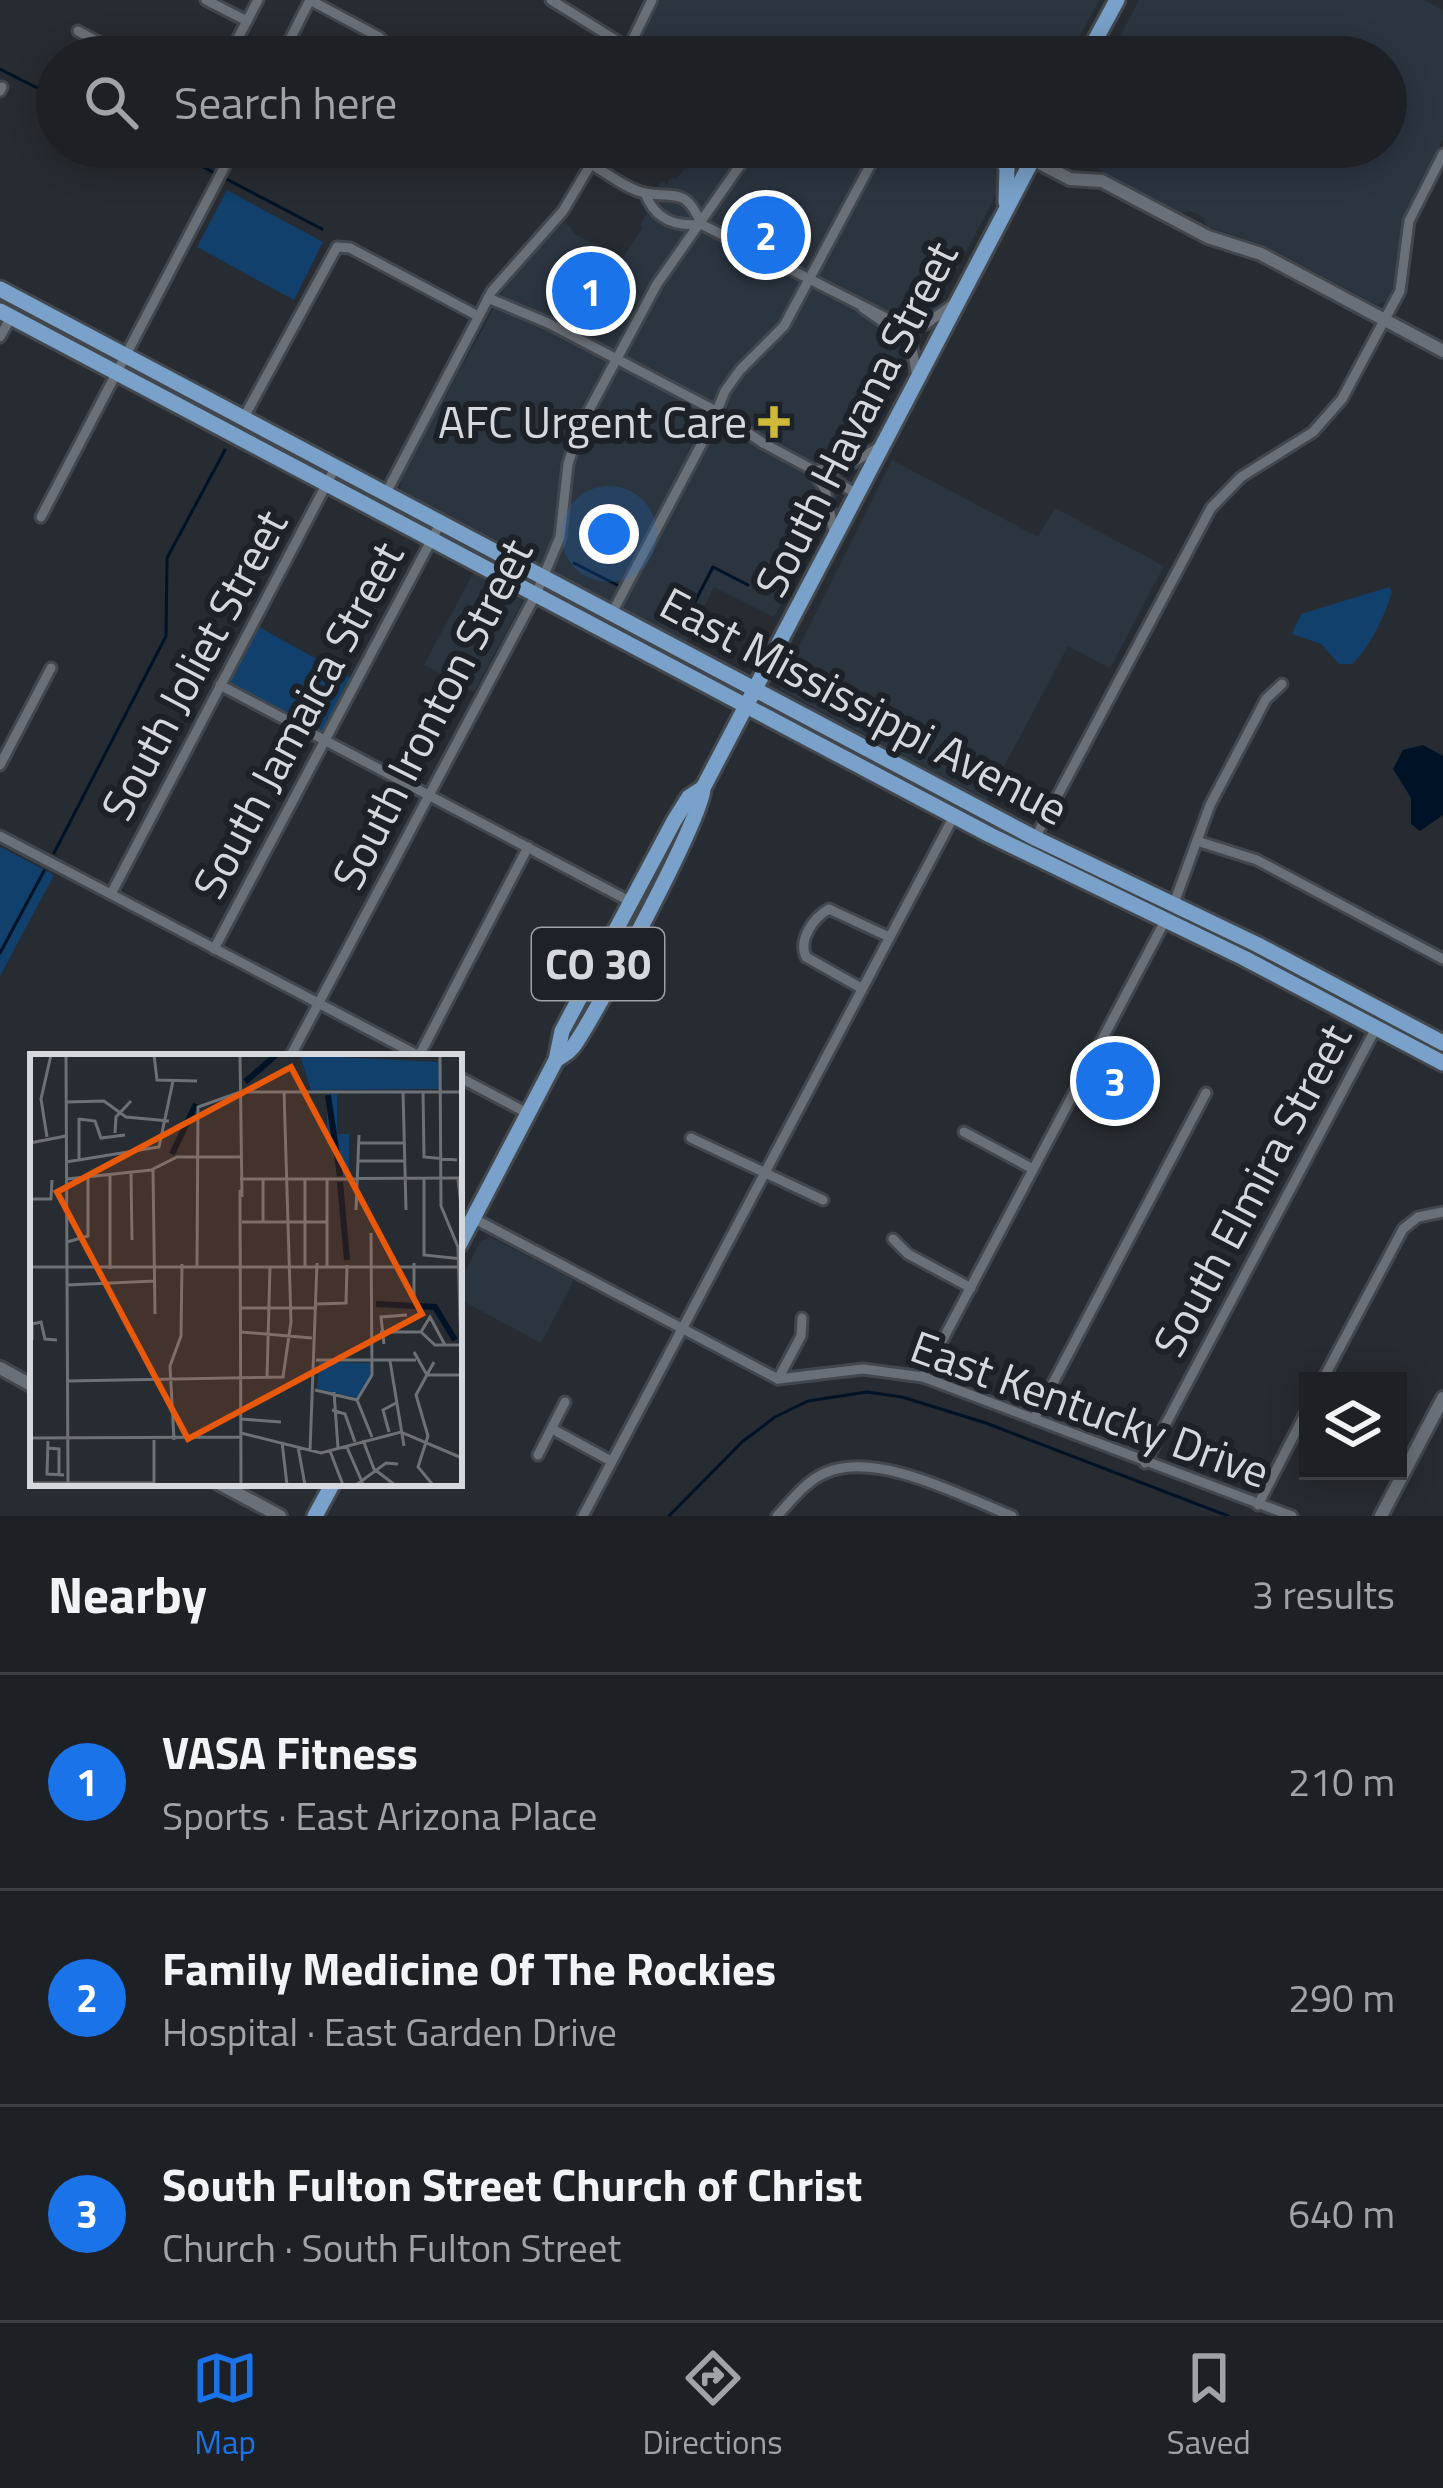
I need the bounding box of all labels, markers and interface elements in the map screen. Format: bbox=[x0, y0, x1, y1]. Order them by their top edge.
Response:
search box bbox=[36, 36, 1407, 168]
text: Search here bbox=[174, 68, 397, 136]
icon: search bbox=[78, 69, 144, 135]
pin: 2 bbox=[727, 190, 805, 280]
street label: South Havana Street bbox=[736, 229, 974, 608]
pin: 1 bbox=[552, 246, 630, 336]
place label: AFC Urgent Care bbox=[438, 387, 747, 455]
marker: AFC Urgent Care bbox=[758, 406, 790, 438]
street label: South Joliet Street bbox=[83, 497, 304, 832]
your location bbox=[579, 504, 639, 564]
street label: South Ironton Street bbox=[313, 526, 549, 901]
street label: South Jamaica Street bbox=[174, 529, 420, 910]
street label: East Mississippi Avenue bbox=[648, 569, 1080, 841]
road number: CO 30 bbox=[532, 928, 664, 1000]
street label: South Elmira Street bbox=[1135, 1011, 1368, 1368]
pin: 3 bbox=[1076, 1036, 1154, 1126]
inset map bbox=[30, 1054, 462, 1486]
street label: East Kentucky Drive bbox=[902, 1312, 1279, 1504]
map controls bbox=[1299, 1372, 1407, 1480]
button: layers bbox=[1299, 1372, 1407, 1480]
text: Nearby bbox=[48, 1555, 207, 1633]
text: 3 results bbox=[1252, 1565, 1395, 1624]
text: VASA Fitness bbox=[162, 1718, 418, 1786]
text: 1 bbox=[76, 1752, 98, 1811]
text: 210 m bbox=[1288, 1752, 1395, 1811]
text: Sports · East Arizona Place bbox=[162, 1786, 597, 1845]
text: Family Medicine Of The Rockies bbox=[162, 1934, 776, 2002]
text: 2 bbox=[76, 1968, 98, 2027]
text: 290 m bbox=[1288, 1968, 1395, 2027]
text: Hospital · East Garden Drive bbox=[162, 2002, 617, 2061]
text: South Fulton Street Church of Christ bbox=[162, 2150, 862, 2218]
text: 3 bbox=[76, 2184, 98, 2243]
text: 640 m bbox=[1288, 2184, 1395, 2243]
text: Church · South Fulton Street bbox=[162, 2218, 621, 2277]
tab: Map bbox=[192, 2345, 258, 2467]
tab: Directions bbox=[643, 2345, 782, 2467]
tab: Saved bbox=[1167, 2345, 1251, 2467]

